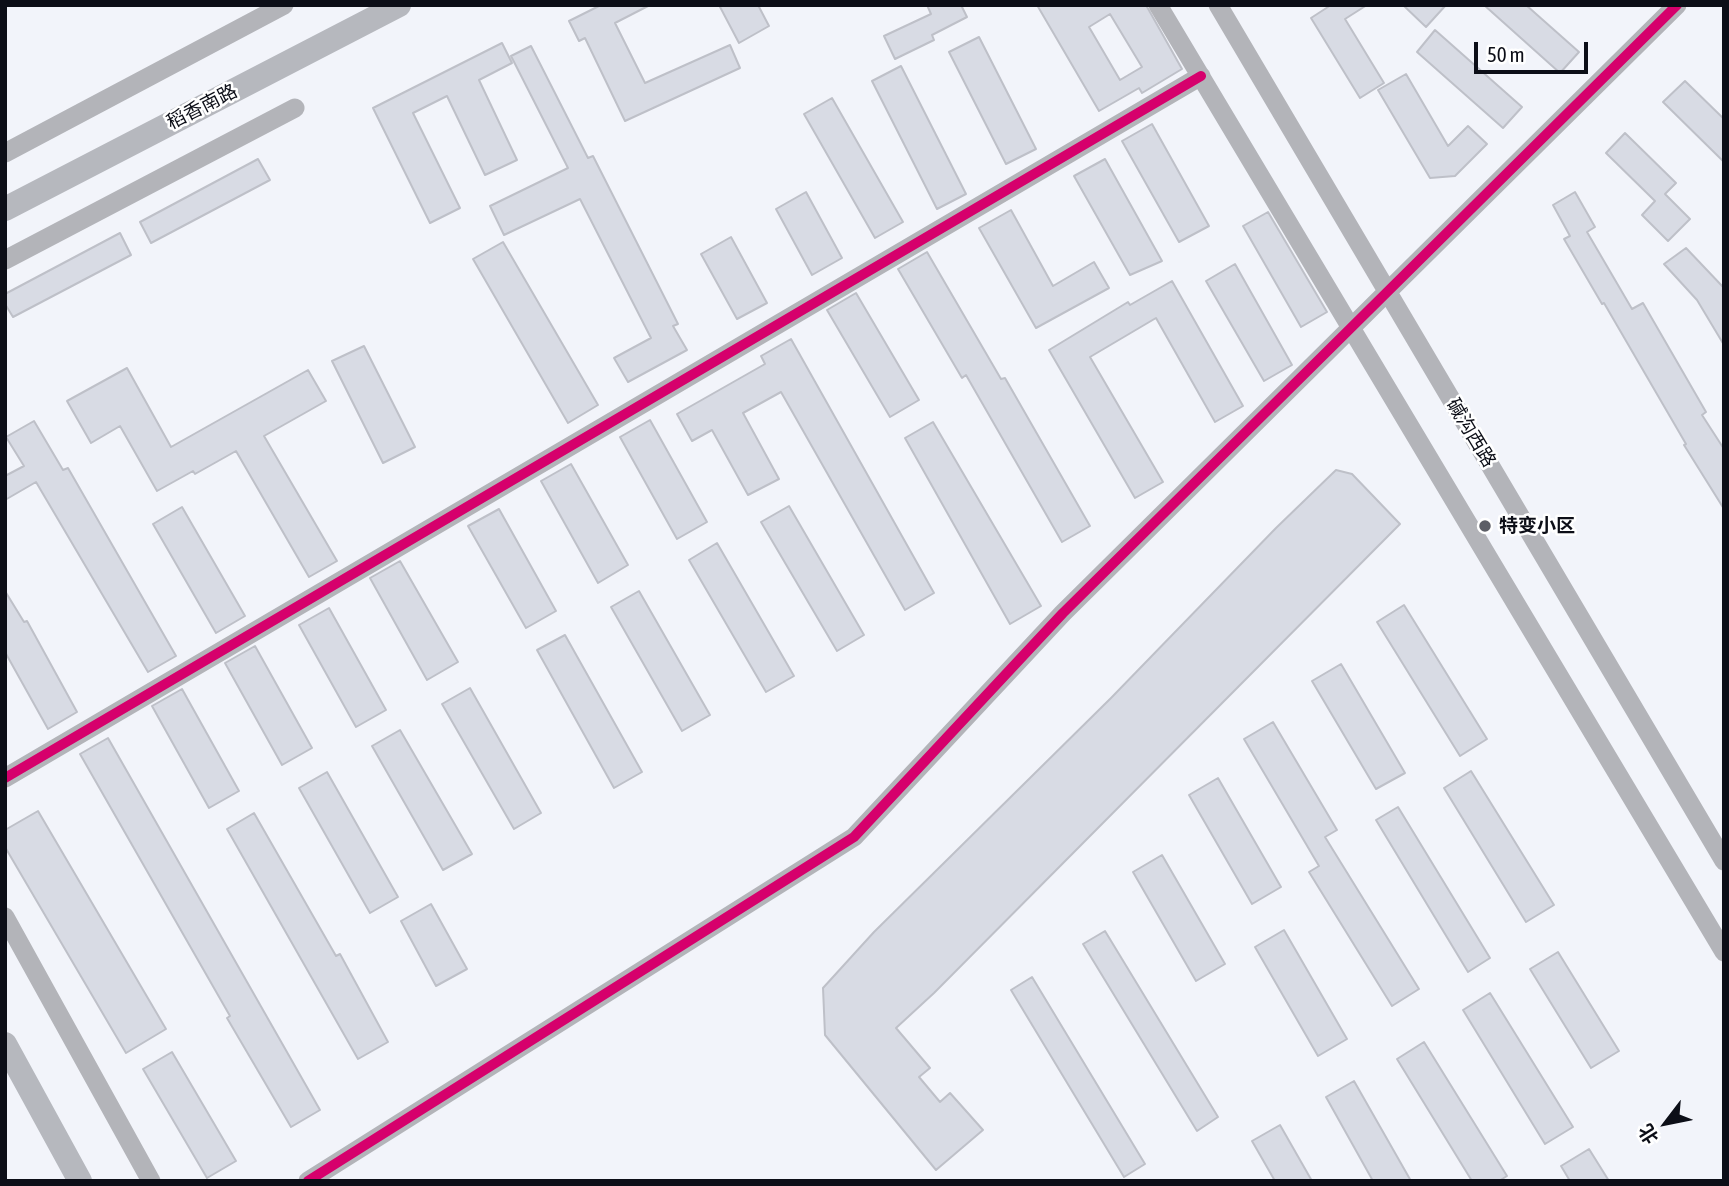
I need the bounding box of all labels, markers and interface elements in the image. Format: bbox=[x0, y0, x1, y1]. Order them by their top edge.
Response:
scale bar bbox=[1477, 28, 1591, 72]
text: 50 m bbox=[1487, 42, 1525, 66]
street label: 稻香南路 bbox=[163, 80, 241, 134]
street label: 碱沟西路 bbox=[1442, 395, 1500, 471]
place label: 特变小区 bbox=[1499, 515, 1575, 537]
marker: 特变小区 bbox=[1477, 518, 1493, 534]
north arrow bbox=[1631, 1088, 1701, 1158]
text: 北 bbox=[1634, 1120, 1663, 1148]

